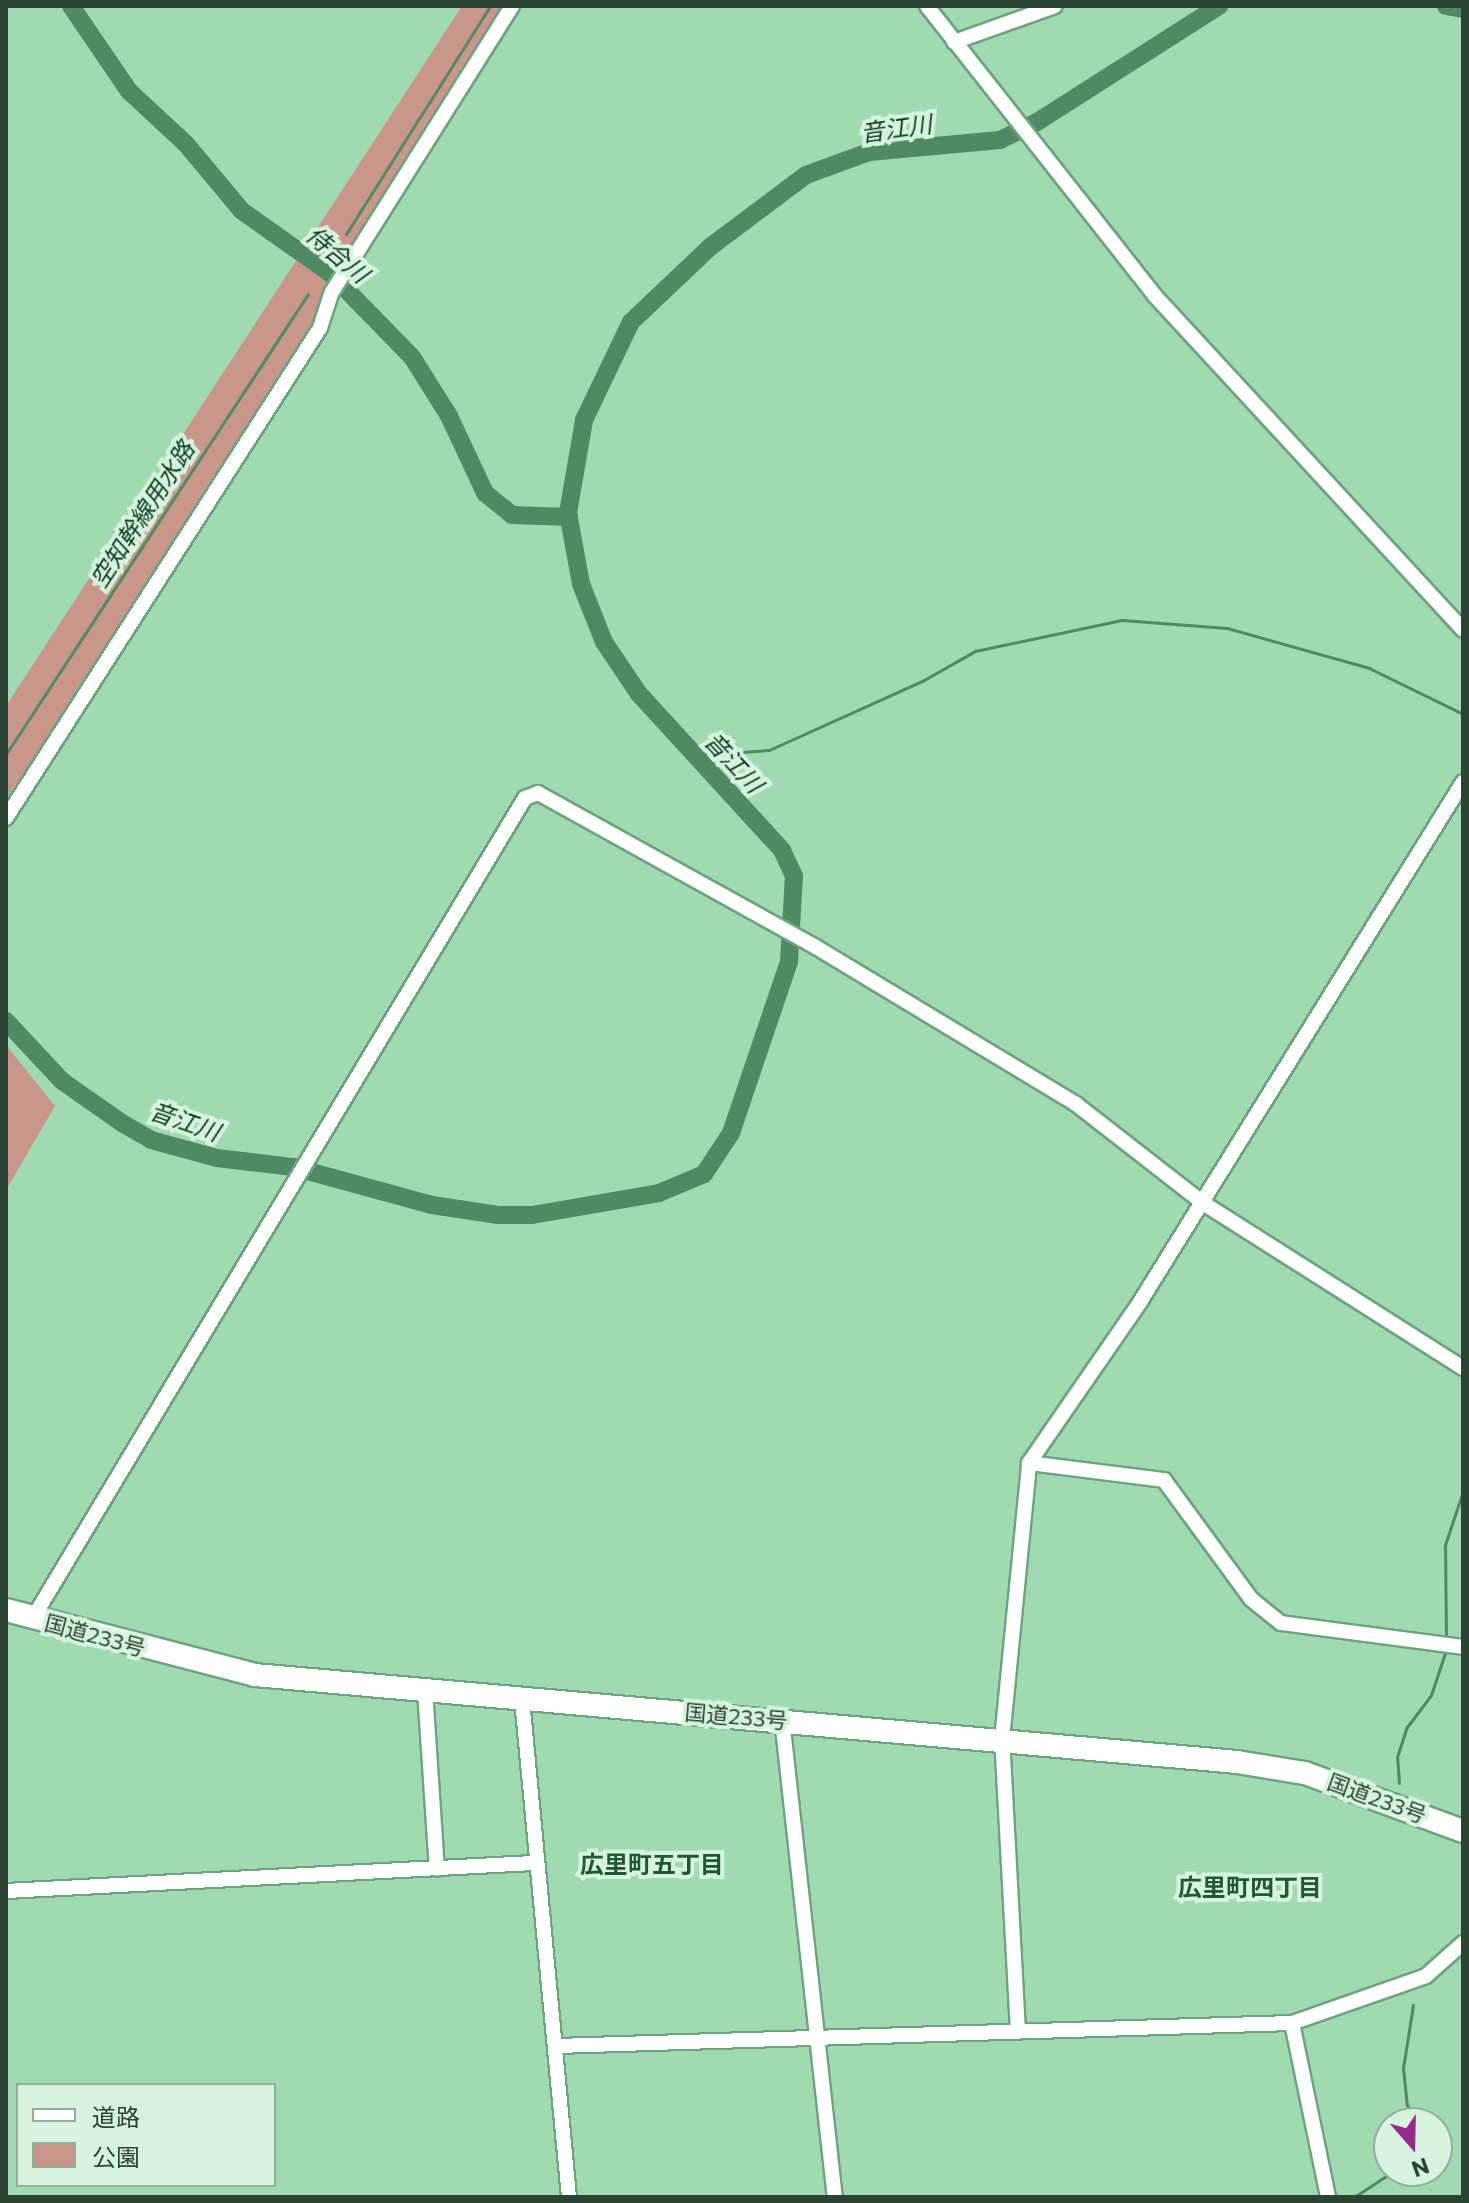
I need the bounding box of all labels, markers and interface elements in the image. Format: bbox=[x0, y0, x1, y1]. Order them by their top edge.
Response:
water label: 音江川 bbox=[858, 109, 934, 147]
water label: 侍合川 bbox=[301, 220, 375, 288]
water label: 空知幹線用水路 bbox=[84, 436, 200, 592]
water label: 音江川 bbox=[699, 726, 769, 798]
water label: 音江川 bbox=[146, 1096, 224, 1146]
street label: 国道233号 bbox=[42, 1609, 148, 1661]
street label: 国道233号 bbox=[683, 1698, 789, 1734]
street label: 国道233号 bbox=[1324, 1768, 1430, 1828]
district label: 広里町五丁目 bbox=[580, 1850, 724, 1878]
district label: 広里町四丁目 bbox=[1178, 1873, 1322, 1901]
legend bbox=[16, 2083, 276, 2187]
text: 道路 bbox=[92, 2102, 140, 2131]
north arrow bbox=[1373, 2107, 1453, 2187]
text: 公園 bbox=[92, 2142, 140, 2171]
text: N bbox=[1408, 2153, 1433, 2184]

